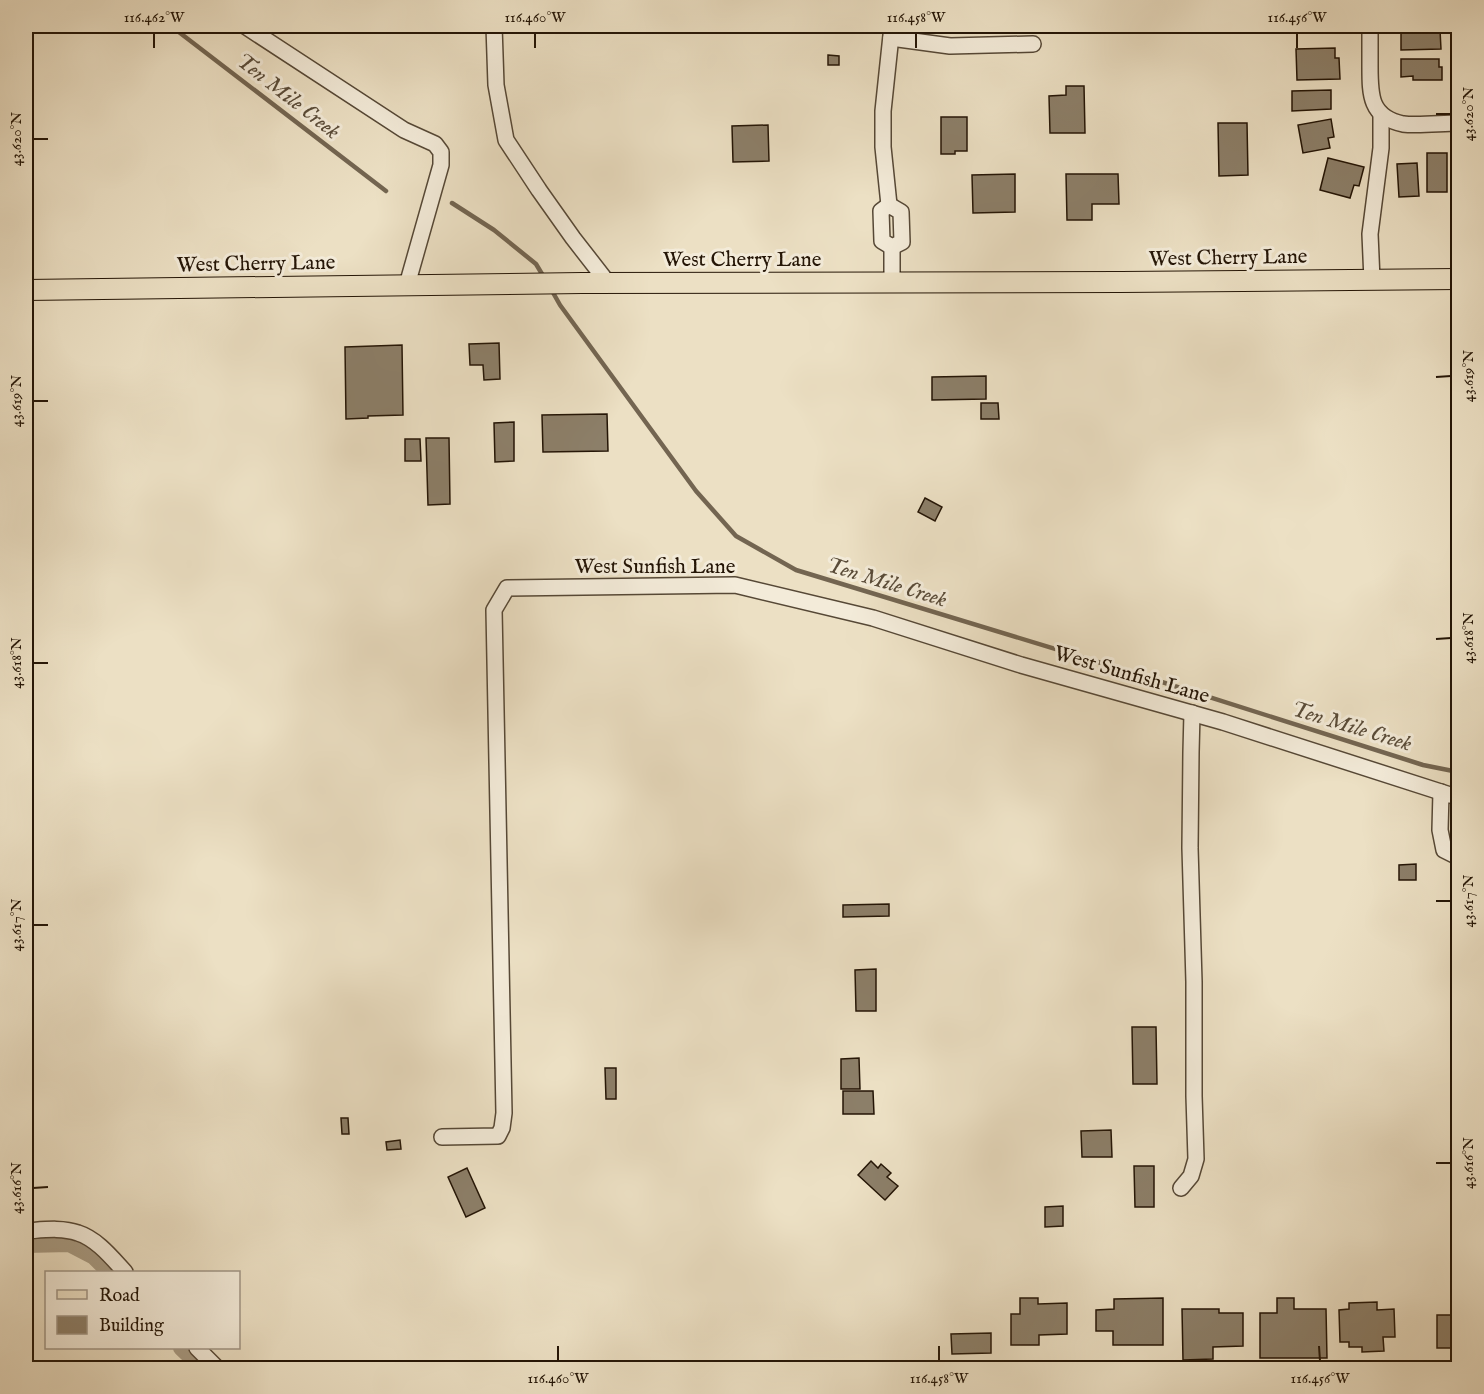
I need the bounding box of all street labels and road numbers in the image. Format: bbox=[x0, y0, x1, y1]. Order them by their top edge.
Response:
street label: West Cherry Lane bbox=[1148, 244, 1308, 273]
street label: West Cherry Lane bbox=[663, 247, 822, 274]
street label: West Cherry Lane bbox=[176, 250, 336, 279]
street label: West Sunfish Lane bbox=[575, 554, 736, 581]
street label: West Sunfish Lane bbox=[1051, 640, 1213, 711]

